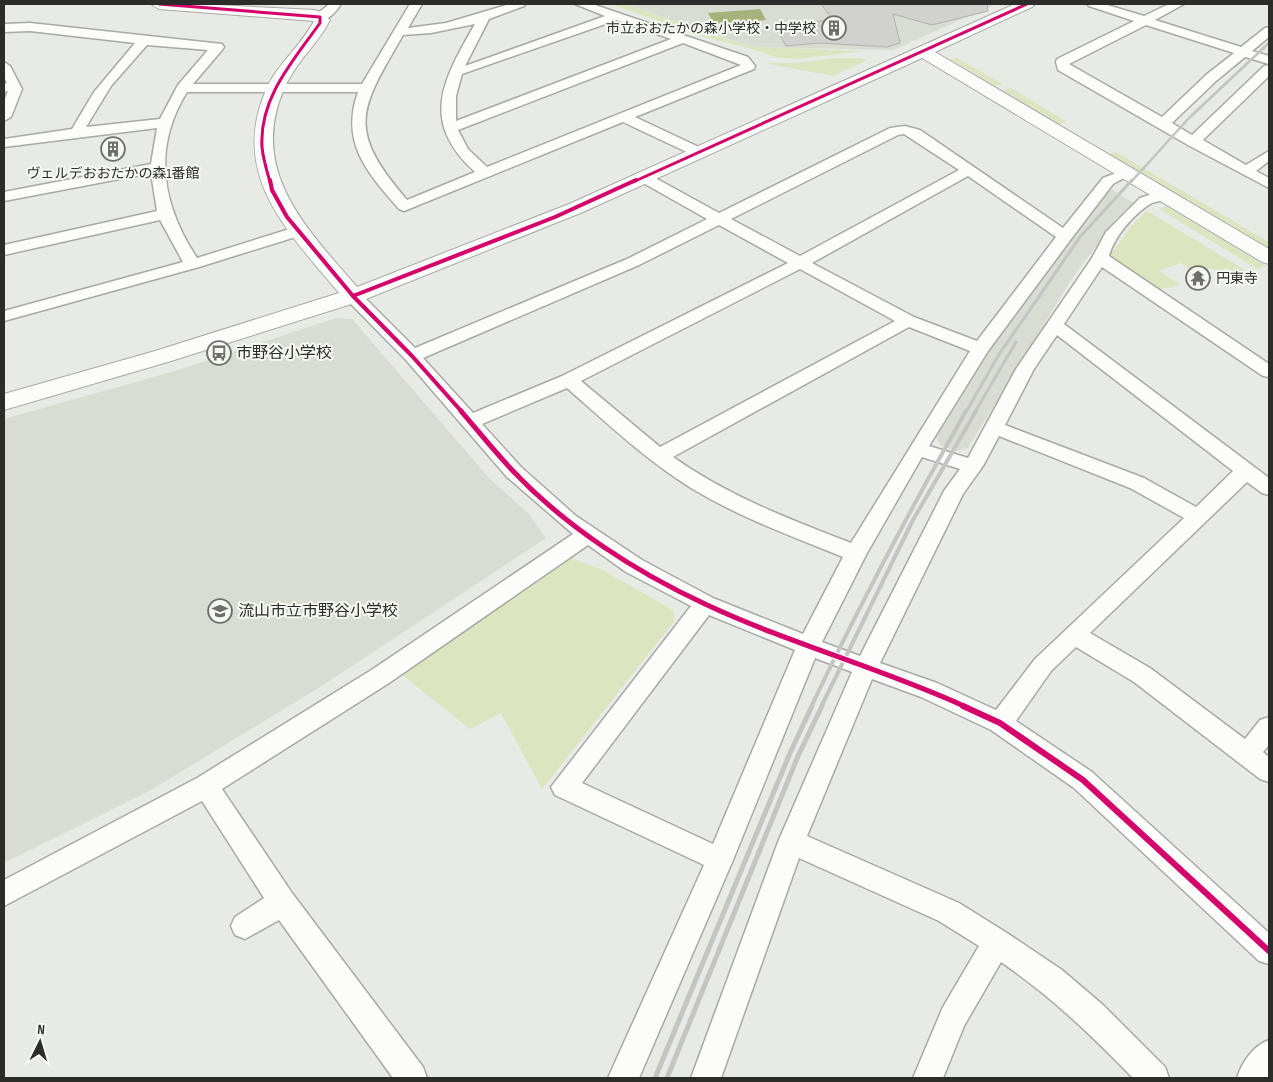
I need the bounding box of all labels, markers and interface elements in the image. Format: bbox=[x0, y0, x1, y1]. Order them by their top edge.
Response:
building icon: 市立おおたかの森小学校・中学校 bbox=[821, 15, 847, 41]
place label: 市立おおたかの森小学校・中学校 bbox=[606, 20, 816, 37]
building icon: ヴェルデおおたかの森1番館 bbox=[100, 136, 126, 162]
place label: ヴェルデおおたかの森1番館 bbox=[27, 165, 199, 182]
temple icon: 円東寺 bbox=[1185, 265, 1211, 291]
place label: 円東寺 bbox=[1216, 270, 1258, 287]
bus stop icon: 市野谷小学校 bbox=[206, 340, 232, 366]
place label: 市野谷小学校 bbox=[236, 344, 332, 363]
school or university icon: 流山市立市野谷小学校 bbox=[207, 598, 233, 624]
place label: 流山市立市野谷小学校 bbox=[238, 602, 398, 621]
north arrow bbox=[15, 1017, 65, 1067]
text: N bbox=[37, 1021, 46, 1038]

